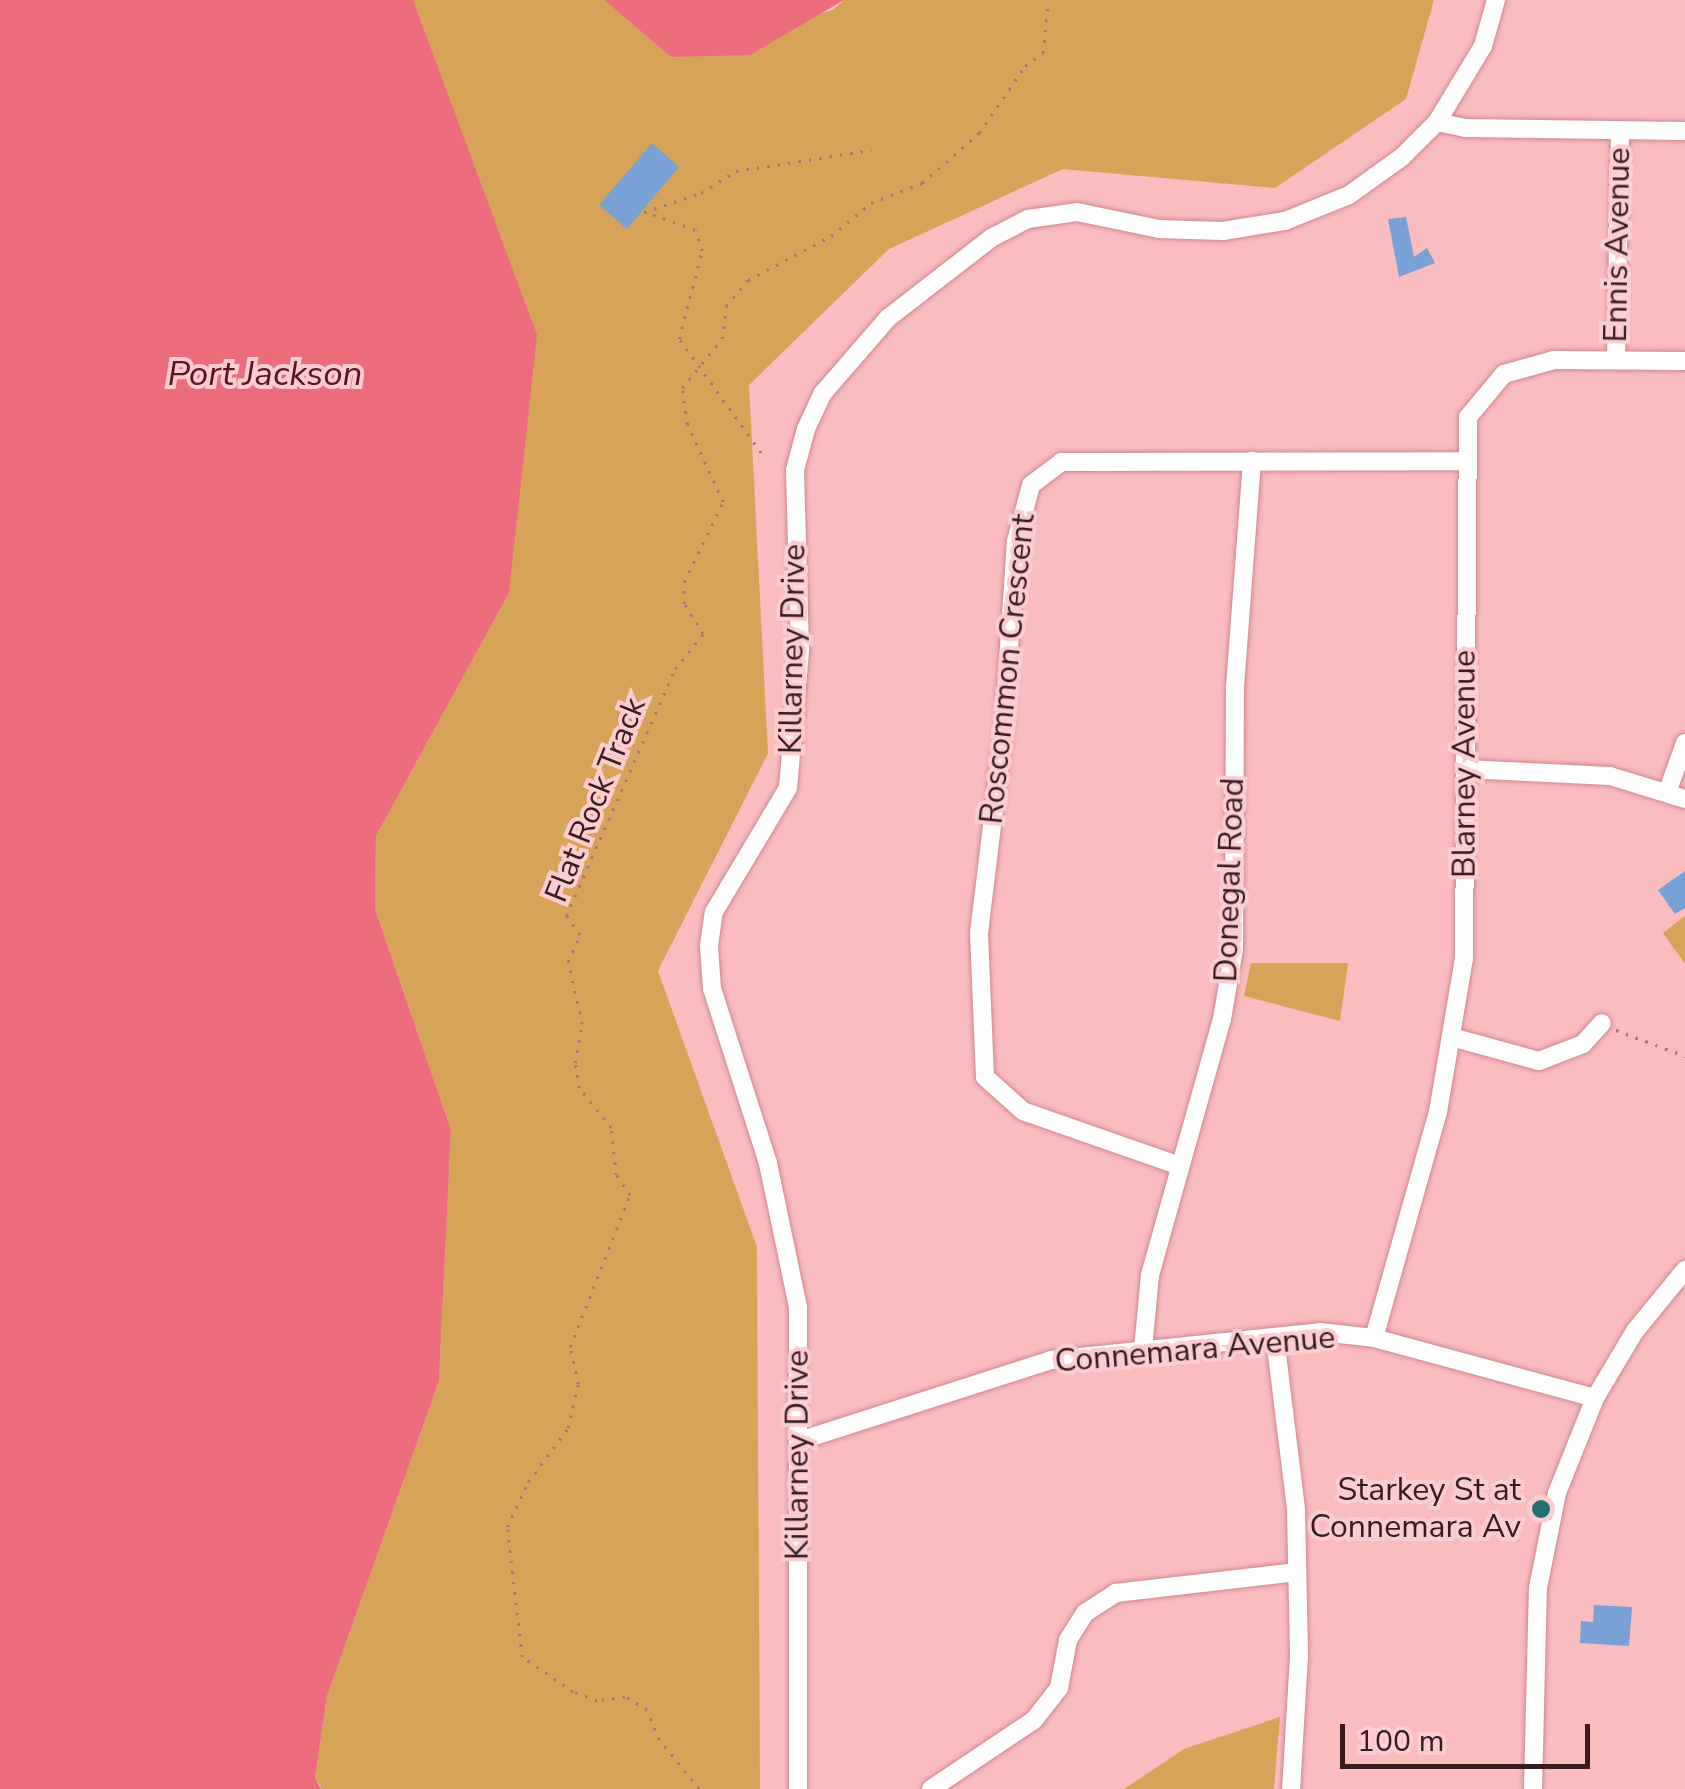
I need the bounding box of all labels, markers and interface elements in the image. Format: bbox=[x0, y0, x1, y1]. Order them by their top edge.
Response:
street label: Ennis Avenue bbox=[1597, 147, 1639, 343]
water label: Port Jackson bbox=[168, 353, 362, 395]
street label: Roscommon Crescent bbox=[973, 512, 1043, 826]
street label: Killarney Drive bbox=[772, 544, 814, 754]
street label: Blarney Avenue bbox=[1446, 650, 1484, 878]
street label: Flat Rock Track bbox=[538, 692, 654, 908]
street label: Donegal Road bbox=[1207, 777, 1253, 983]
street label: Connemara Avenue bbox=[1053, 1319, 1337, 1381]
street label: Killarney Drive bbox=[779, 1350, 817, 1560]
place label: Starkey St at Connemara Av bbox=[1310, 1472, 1521, 1547]
marker: Starkey St at Connemara Av bbox=[1530, 1498, 1552, 1520]
scale bar bbox=[1345, 1704, 1595, 1766]
text: 100 m bbox=[1357, 1721, 1444, 1762]

